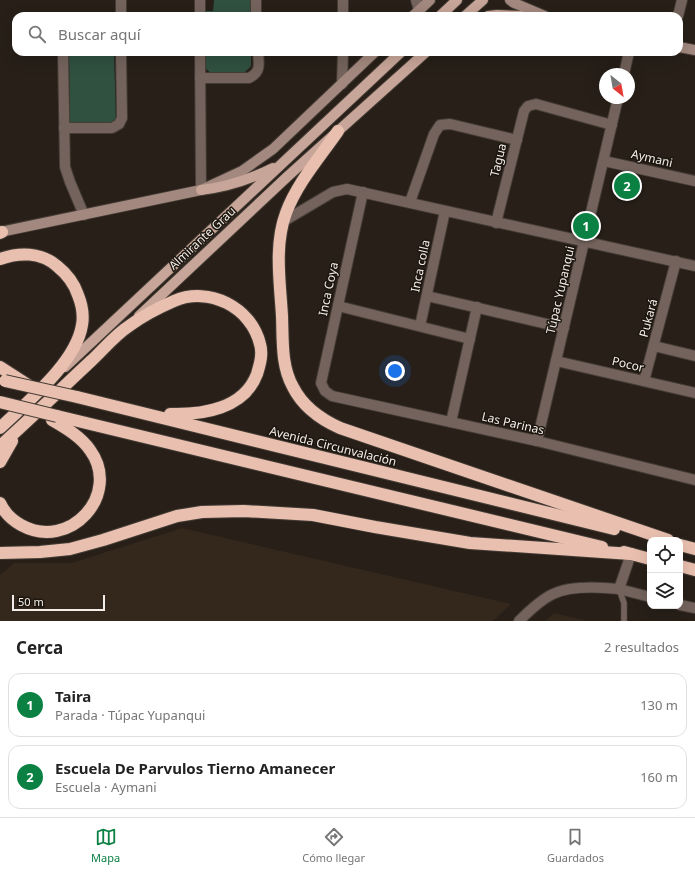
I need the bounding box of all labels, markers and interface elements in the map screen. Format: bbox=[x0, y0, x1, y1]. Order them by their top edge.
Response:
search box bbox=[12, 12, 683, 56]
icon: search bbox=[26, 23, 48, 45]
text: Buscar aquí bbox=[58, 24, 141, 44]
north arrow bbox=[599, 68, 635, 104]
street label: Tagua bbox=[486, 141, 510, 179]
street label: Aymani bbox=[629, 145, 675, 171]
pin: 2 bbox=[614, 171, 640, 201]
street label: Almirante Grau bbox=[165, 203, 239, 273]
pin: 1 bbox=[573, 211, 599, 241]
street label: Inca colla bbox=[406, 238, 434, 294]
street label: Túpac Yupanqui bbox=[542, 244, 578, 336]
street label: Inca Coya bbox=[314, 261, 342, 317]
street label: Pukará bbox=[635, 297, 661, 339]
street label: Pocor bbox=[610, 352, 646, 376]
your location bbox=[385, 361, 405, 381]
street label: Las Parinas bbox=[480, 408, 546, 439]
street label: Avenida Circunvalación bbox=[268, 422, 398, 470]
map controls bbox=[647, 537, 683, 609]
button: locate bbox=[647, 537, 683, 573]
button: layers bbox=[647, 573, 683, 609]
scale bar bbox=[12, 593, 105, 612]
text: 50 m bbox=[18, 594, 44, 609]
text: Cerca bbox=[16, 636, 63, 659]
text: 2 resultados bbox=[604, 638, 679, 656]
text: Taira bbox=[55, 686, 91, 706]
text: 1 bbox=[26, 696, 34, 714]
text: 130 m bbox=[640, 696, 678, 714]
text: Parada · Túpac Yupanqui bbox=[55, 706, 205, 724]
text: Escuela De Parvulos Tierno Amanecer bbox=[55, 758, 335, 778]
text: 2 bbox=[26, 768, 34, 786]
text: 160 m bbox=[640, 768, 678, 786]
text: Escuela · Aymani bbox=[55, 778, 157, 796]
tab: Mapa bbox=[91, 826, 120, 865]
tab: Cómo llegar bbox=[302, 826, 365, 865]
tab: Guardados bbox=[547, 826, 604, 865]

